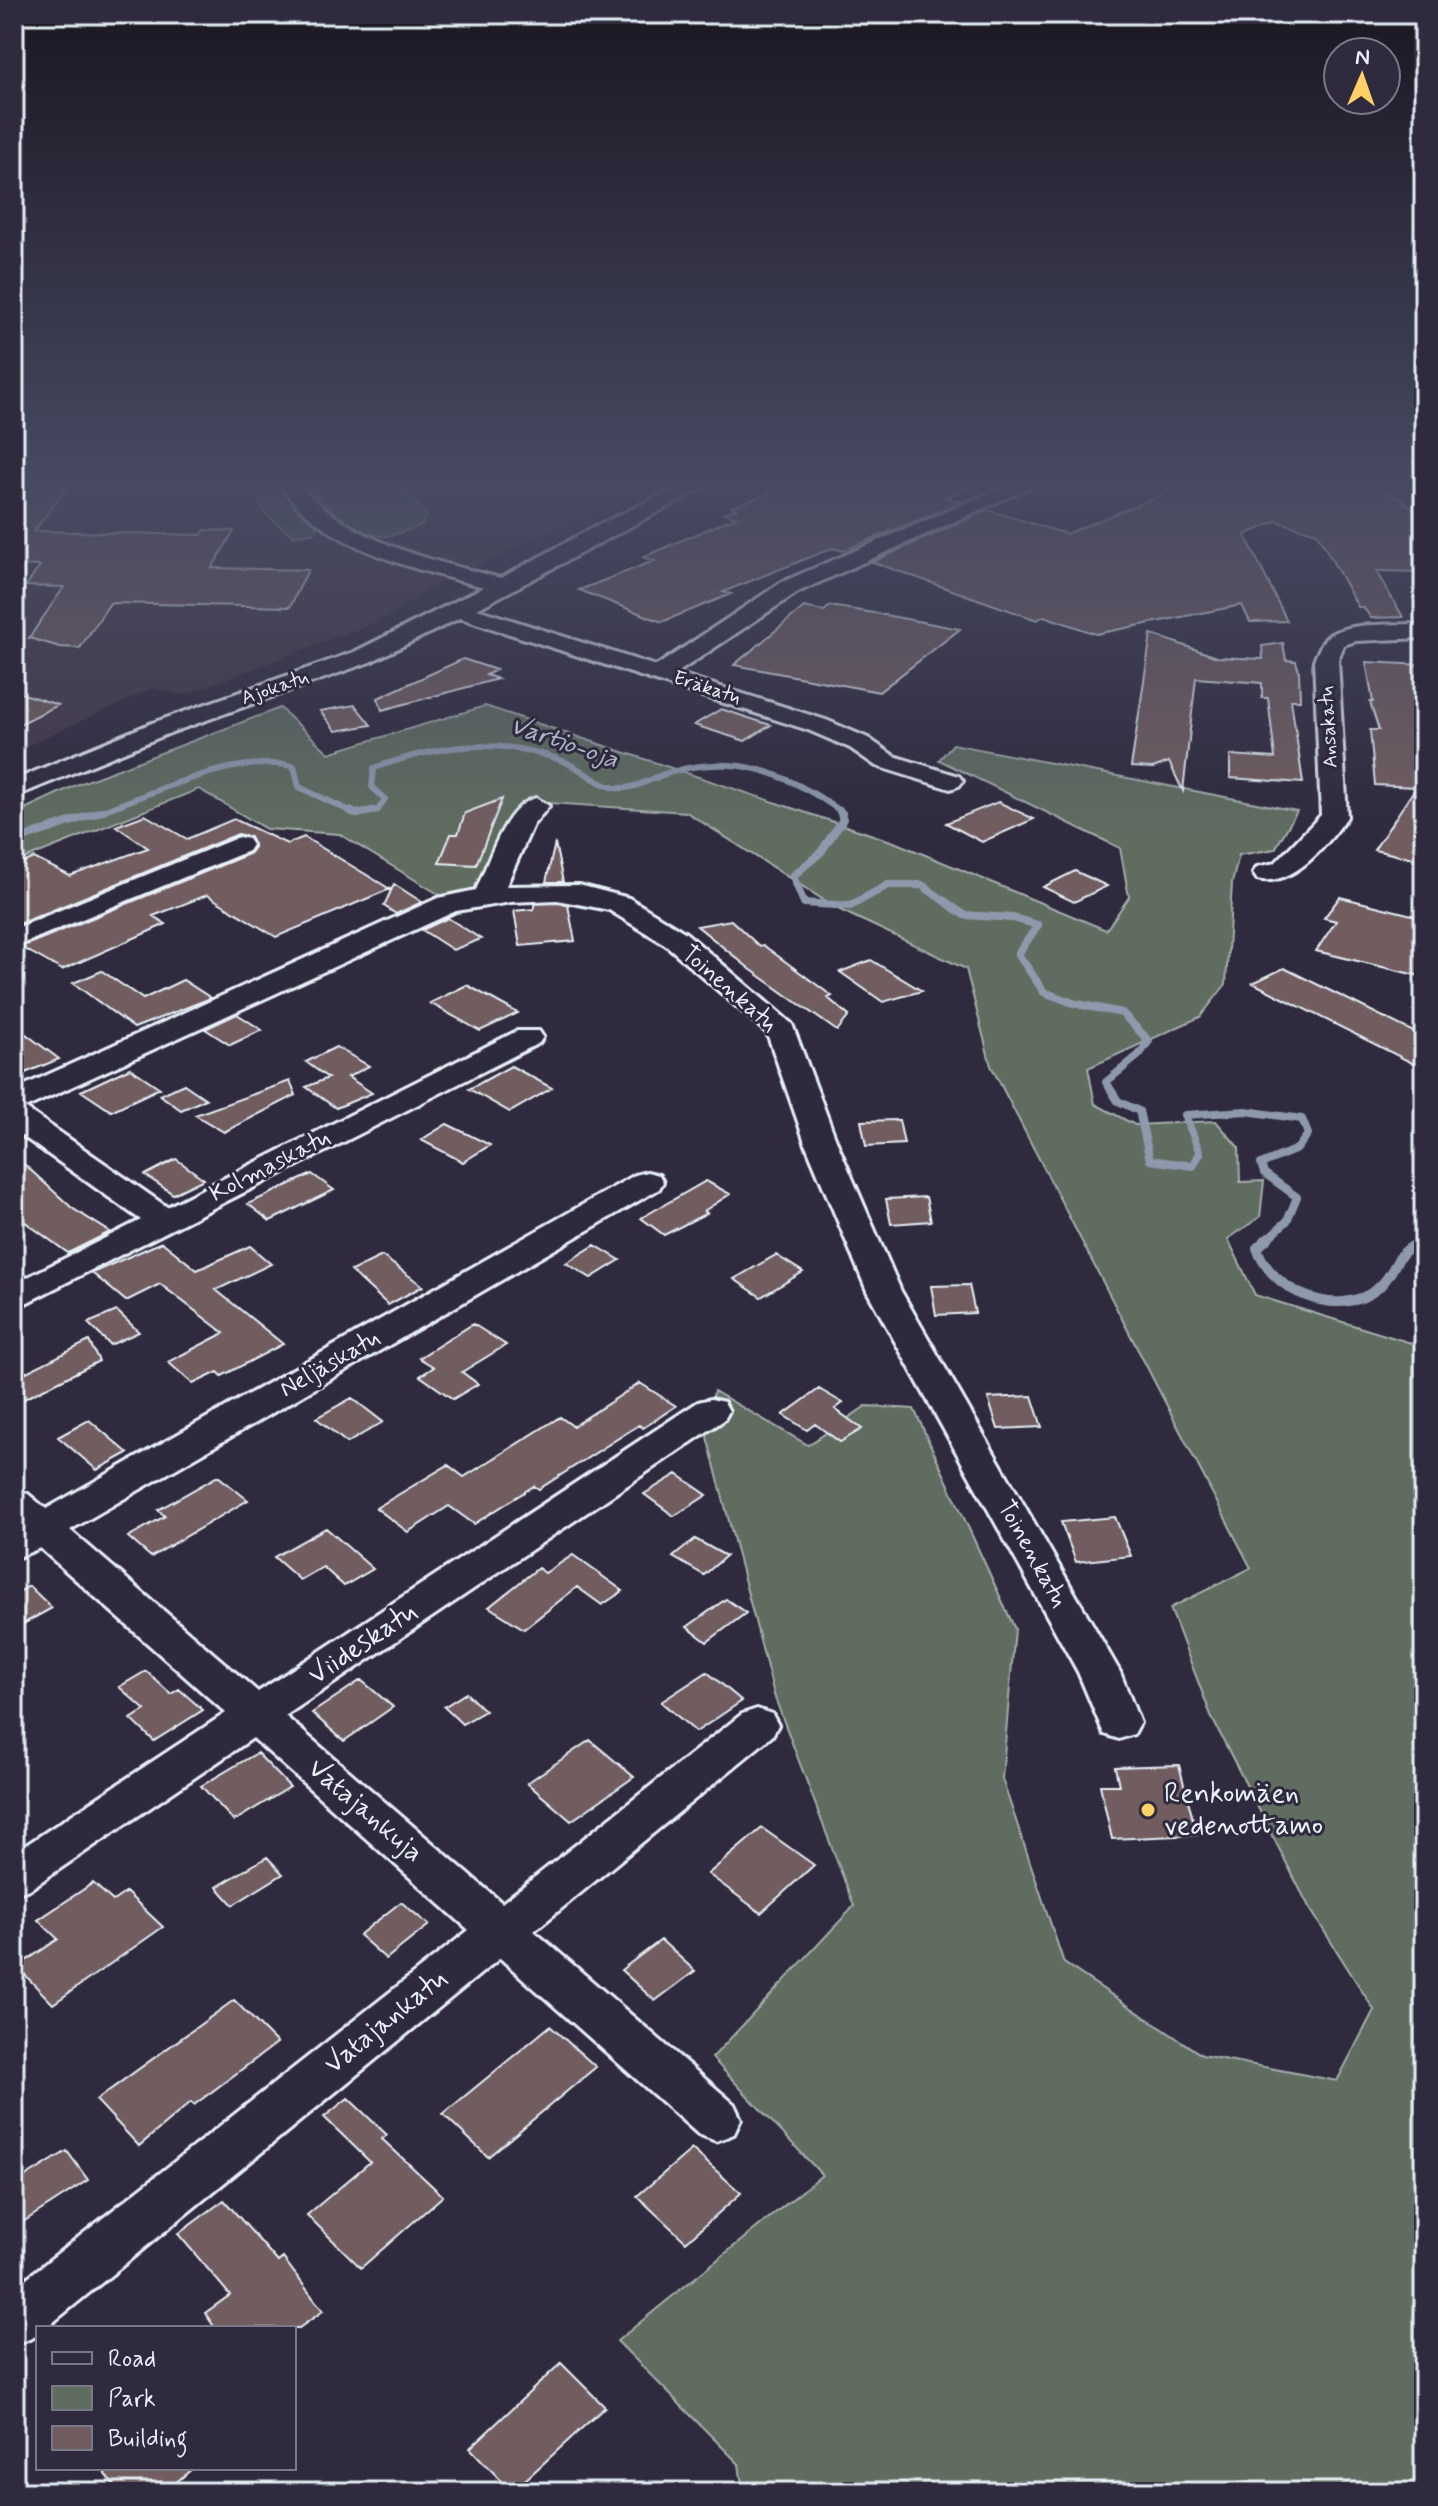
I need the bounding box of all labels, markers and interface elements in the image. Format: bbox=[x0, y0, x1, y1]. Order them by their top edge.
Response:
north arrow bbox=[1322, 36, 1402, 116]
text: N bbox=[1355, 44, 1370, 72]
street label: Ajokatu bbox=[238, 664, 312, 712]
street label: Eräkatu bbox=[670, 664, 744, 712]
street label: Ansakatu bbox=[1313, 685, 1345, 769]
water label: Vartio-oja bbox=[506, 709, 623, 777]
street label: Toinenkatu bbox=[674, 939, 784, 1039]
street label: Kolmaskatu bbox=[204, 1122, 336, 1210]
street label: Neljäskatu bbox=[274, 1323, 386, 1405]
street label: Toinenkatu bbox=[990, 1495, 1074, 1613]
street label: Viideskatu bbox=[301, 1594, 425, 1694]
street label: Vatajankuja bbox=[299, 1751, 431, 1871]
place label: Renkomäen vedenottamo bbox=[1164, 1776, 1323, 1845]
marker: Renkomäen vedenottamo bbox=[1139, 1801, 1157, 1819]
street label: Vatajankatu bbox=[317, 1961, 455, 2083]
legend bbox=[36, 2326, 296, 2470]
text: Road bbox=[108, 2344, 156, 2375]
text: Park bbox=[108, 2384, 156, 2415]
text: Building bbox=[108, 2424, 188, 2458]

